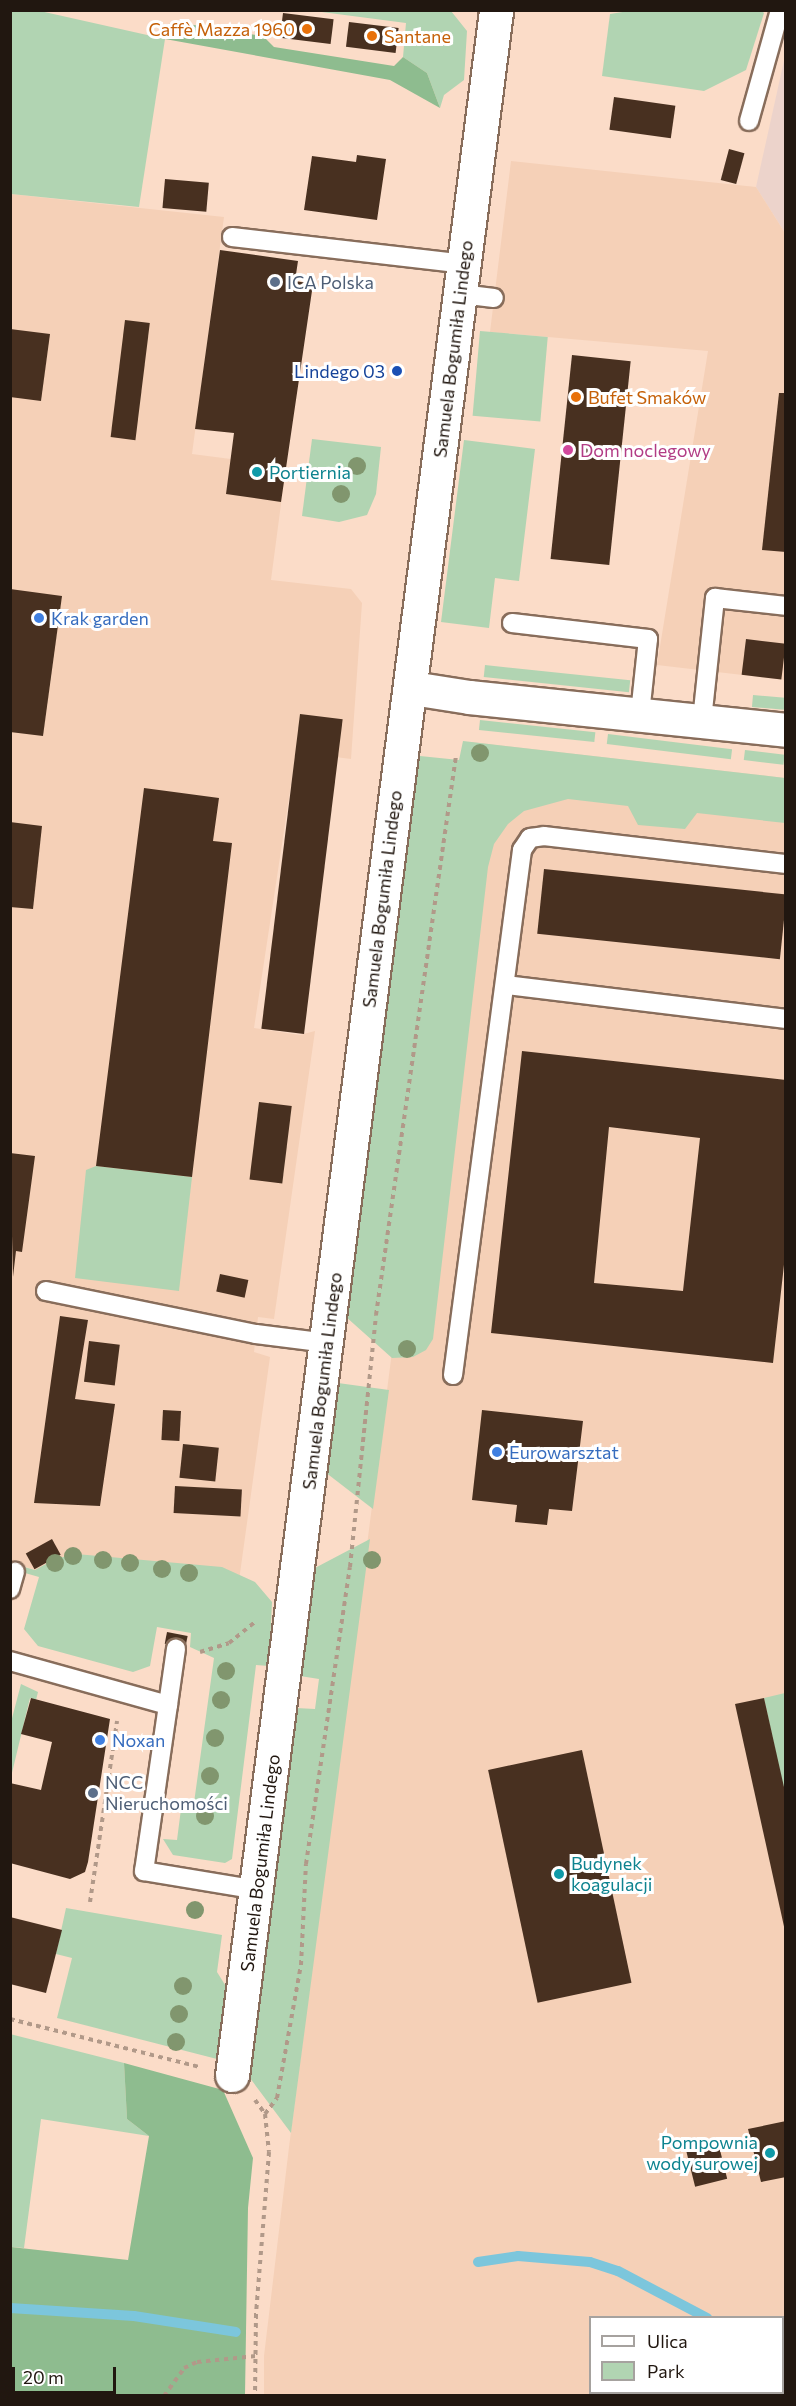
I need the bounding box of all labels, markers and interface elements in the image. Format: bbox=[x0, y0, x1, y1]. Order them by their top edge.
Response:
place label: Caffè Mazza 1960 bbox=[148, 18, 295, 40]
marker: Caffè Mazza 1960 bbox=[300, 22, 314, 36]
place label: Santane bbox=[384, 25, 451, 47]
marker: Santane bbox=[365, 29, 379, 43]
street label: Samuela Bogumiła Lindego bbox=[429, 239, 477, 459]
place label: ICA Polska bbox=[287, 271, 374, 293]
marker: ICA Polska bbox=[268, 275, 282, 289]
place label: Lindego 03 bbox=[294, 360, 385, 382]
marker: Lindego 03 bbox=[390, 364, 404, 378]
place label: Bufet Smaków bbox=[588, 386, 706, 408]
marker: Bufet Smaków bbox=[569, 390, 583, 404]
place label: Dom noclegowy bbox=[580, 439, 711, 461]
marker: Dom noclegowy bbox=[561, 443, 575, 457]
place label: Portiernia bbox=[269, 461, 351, 483]
marker: Portiernia bbox=[250, 465, 264, 479]
place label: Krak garden bbox=[51, 607, 149, 629]
marker: Krak garden bbox=[32, 611, 46, 625]
street label: Samuela Bogumiła Lindego bbox=[358, 789, 406, 1009]
street label: Samuela Bogumiła Lindego bbox=[298, 1271, 346, 1491]
place label: Eurowarsztat bbox=[509, 1441, 619, 1463]
marker: Eurowarsztat bbox=[490, 1445, 504, 1459]
place label: Noxan bbox=[112, 1729, 165, 1751]
marker: Noxan bbox=[93, 1733, 107, 1747]
street label: Samuela Bogumiła Lindego bbox=[236, 1753, 284, 1973]
place label: NCC Nieruchomości bbox=[105, 1772, 228, 1814]
marker: NCC Nieruchomości bbox=[86, 1786, 100, 1800]
place label: Budynek koagulacji bbox=[571, 1853, 652, 1896]
marker: Budynek koagulacji bbox=[552, 1867, 566, 1881]
place label: Pompownia wody surowej bbox=[646, 2132, 758, 2174]
marker: Pompownia wody surowej bbox=[763, 2146, 777, 2160]
legend bbox=[589, 2316, 784, 2394]
text: Ulica bbox=[647, 2330, 688, 2352]
scale bar bbox=[15, 2355, 118, 2393]
text: Park bbox=[647, 2360, 685, 2382]
text: 20 m bbox=[23, 2366, 64, 2388]

